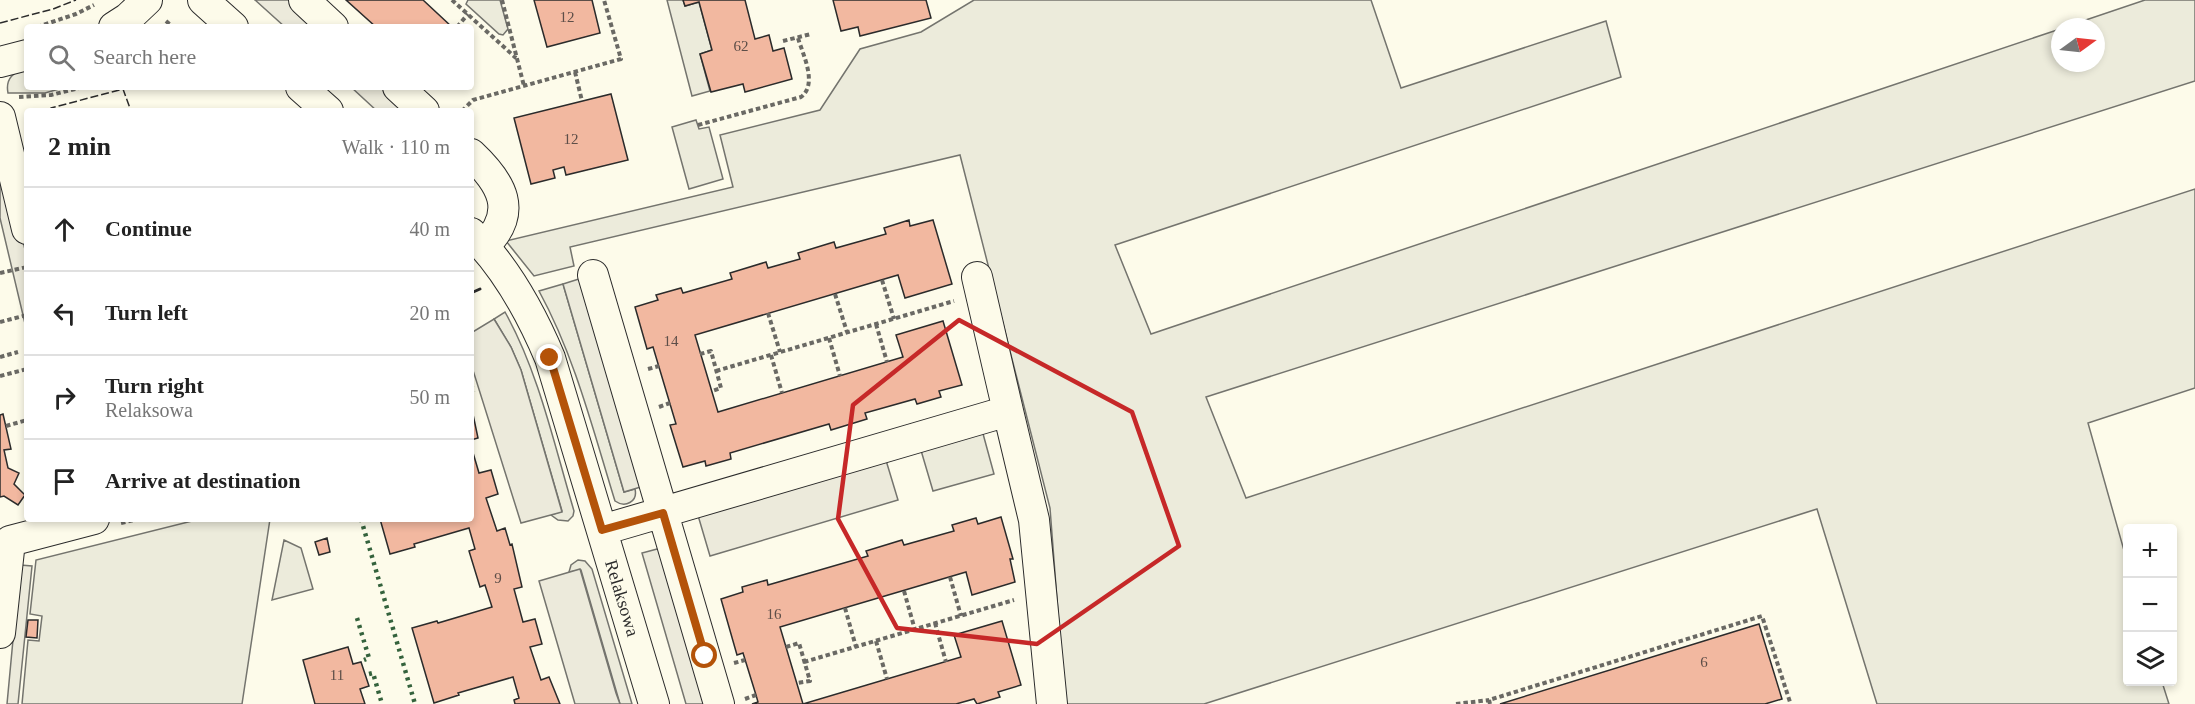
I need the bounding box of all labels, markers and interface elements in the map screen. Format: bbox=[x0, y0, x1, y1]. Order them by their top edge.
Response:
house number: 12 bbox=[560, 9, 575, 25]
north arrow bbox=[2051, 18, 2105, 72]
search box bbox=[24, 24, 474, 90]
house number: 62 bbox=[734, 38, 749, 54]
icon: search bbox=[45, 41, 78, 74]
text: Search here bbox=[93, 44, 196, 69]
house number: 12 bbox=[564, 131, 579, 147]
text: 2 min bbox=[48, 132, 111, 161]
text: Walk · 110 m bbox=[342, 136, 450, 158]
icon: ahead bbox=[48, 213, 81, 246]
text: Continue bbox=[105, 216, 192, 241]
text: 40 m bbox=[409, 218, 450, 240]
icon: left bbox=[48, 297, 81, 330]
text: Turn left bbox=[105, 300, 188, 325]
text: 20 m bbox=[409, 302, 450, 324]
house number: 14 bbox=[664, 333, 679, 349]
route end bbox=[536, 344, 562, 370]
text: Turn right bbox=[105, 373, 204, 398]
icon: right bbox=[48, 381, 81, 414]
text: 50 m bbox=[409, 386, 450, 408]
text: Relaksowa bbox=[105, 399, 193, 421]
icon: arrive bbox=[48, 465, 81, 498]
text: Arrive at destination bbox=[105, 468, 301, 493]
map controls bbox=[2123, 524, 2177, 686]
button: + bbox=[2123, 524, 2177, 578]
street label: Relaksowa bbox=[601, 557, 643, 639]
house number: 9 bbox=[494, 570, 502, 586]
button: − bbox=[2123, 578, 2177, 632]
house number: 16 bbox=[767, 606, 782, 622]
button: layers bbox=[2123, 632, 2177, 686]
route start bbox=[691, 642, 717, 668]
house number: 6 bbox=[1700, 654, 1708, 670]
house number: 11 bbox=[330, 667, 344, 683]

